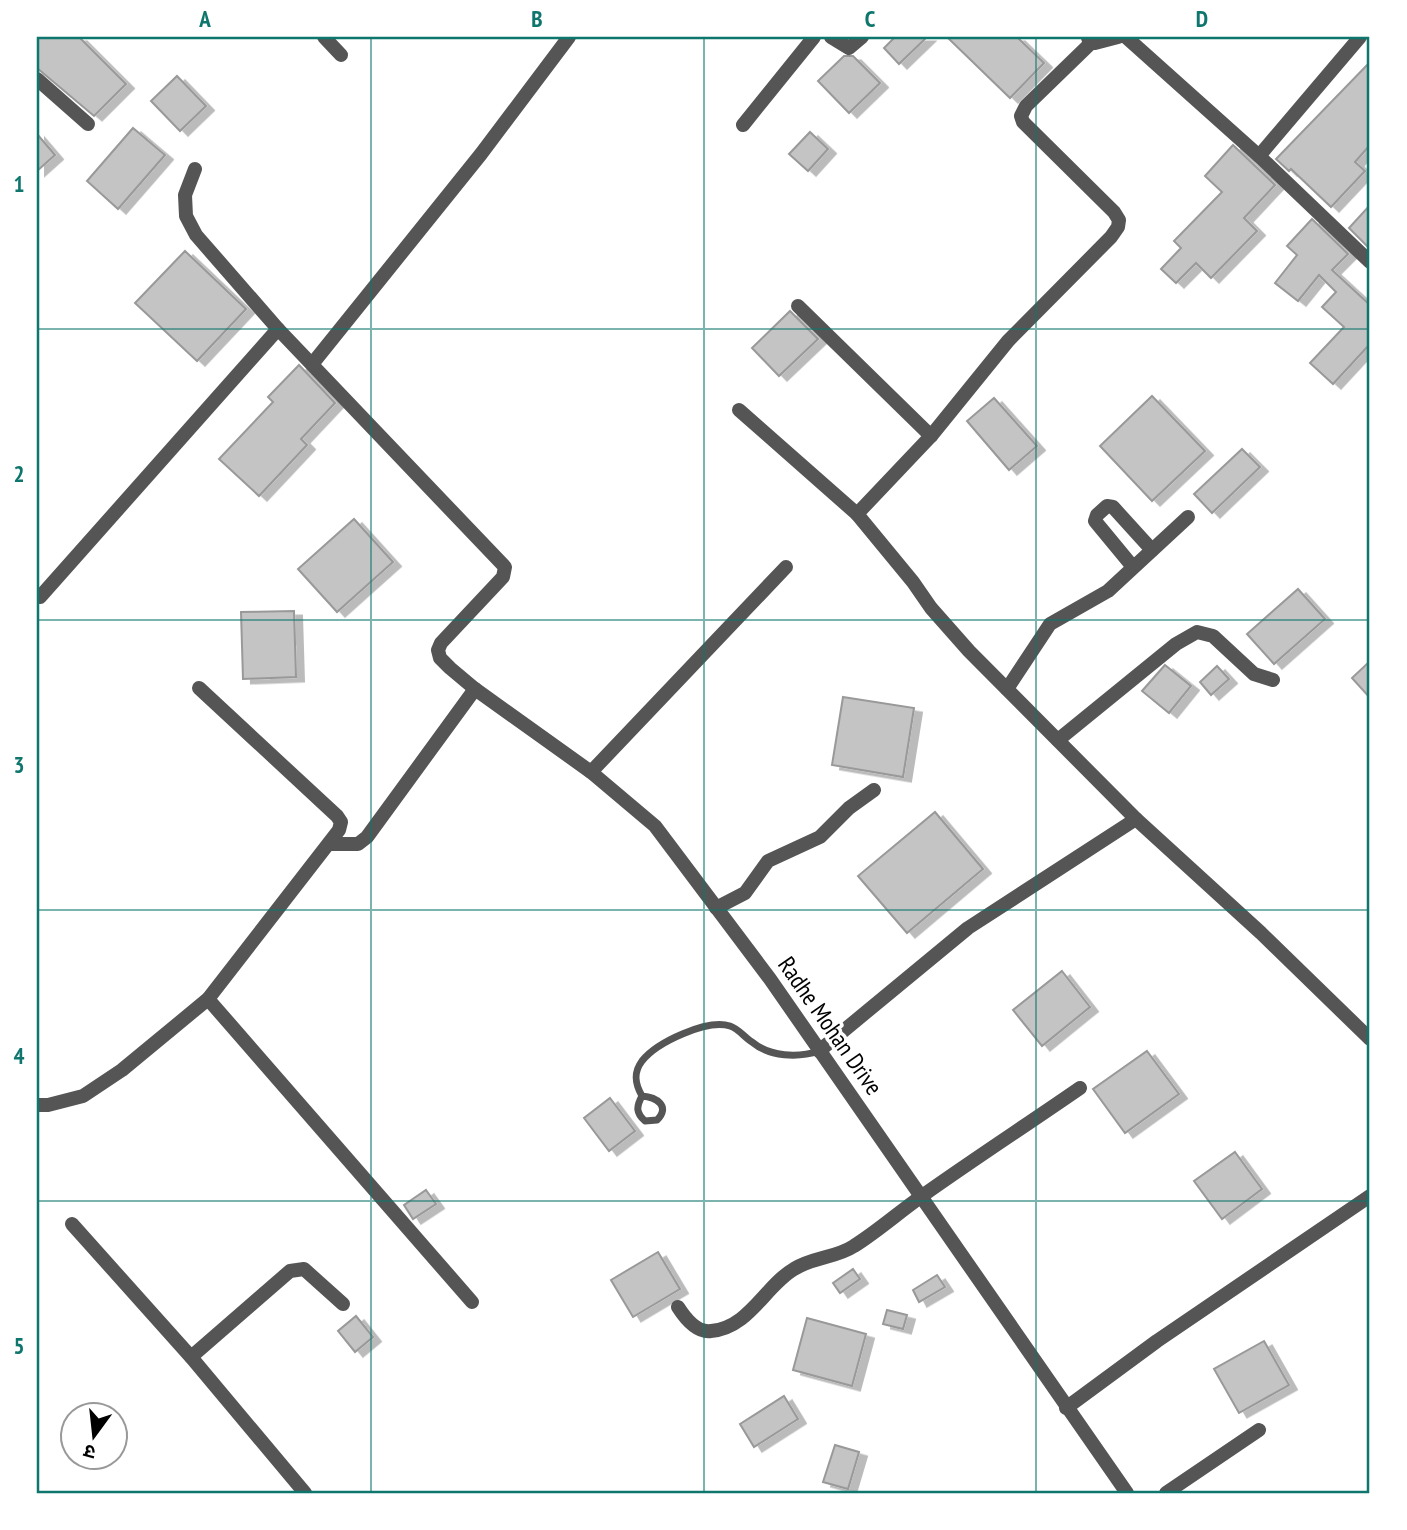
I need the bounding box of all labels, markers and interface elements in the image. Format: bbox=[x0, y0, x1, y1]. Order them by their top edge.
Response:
text: A bbox=[198, 4, 211, 33]
text: B bbox=[531, 4, 543, 33]
text: C bbox=[865, 4, 876, 33]
text: D bbox=[1196, 4, 1208, 33]
text: 1 bbox=[14, 169, 25, 198]
text: 2 bbox=[14, 459, 25, 488]
text: 3 bbox=[14, 750, 25, 779]
street label: Radhe Mohan Drive bbox=[771, 950, 890, 1101]
text: 4 bbox=[14, 1041, 25, 1070]
text: 5 bbox=[14, 1331, 25, 1360]
north arrow bbox=[60, 1400, 130, 1470]
text: उ bbox=[80, 1439, 98, 1465]

